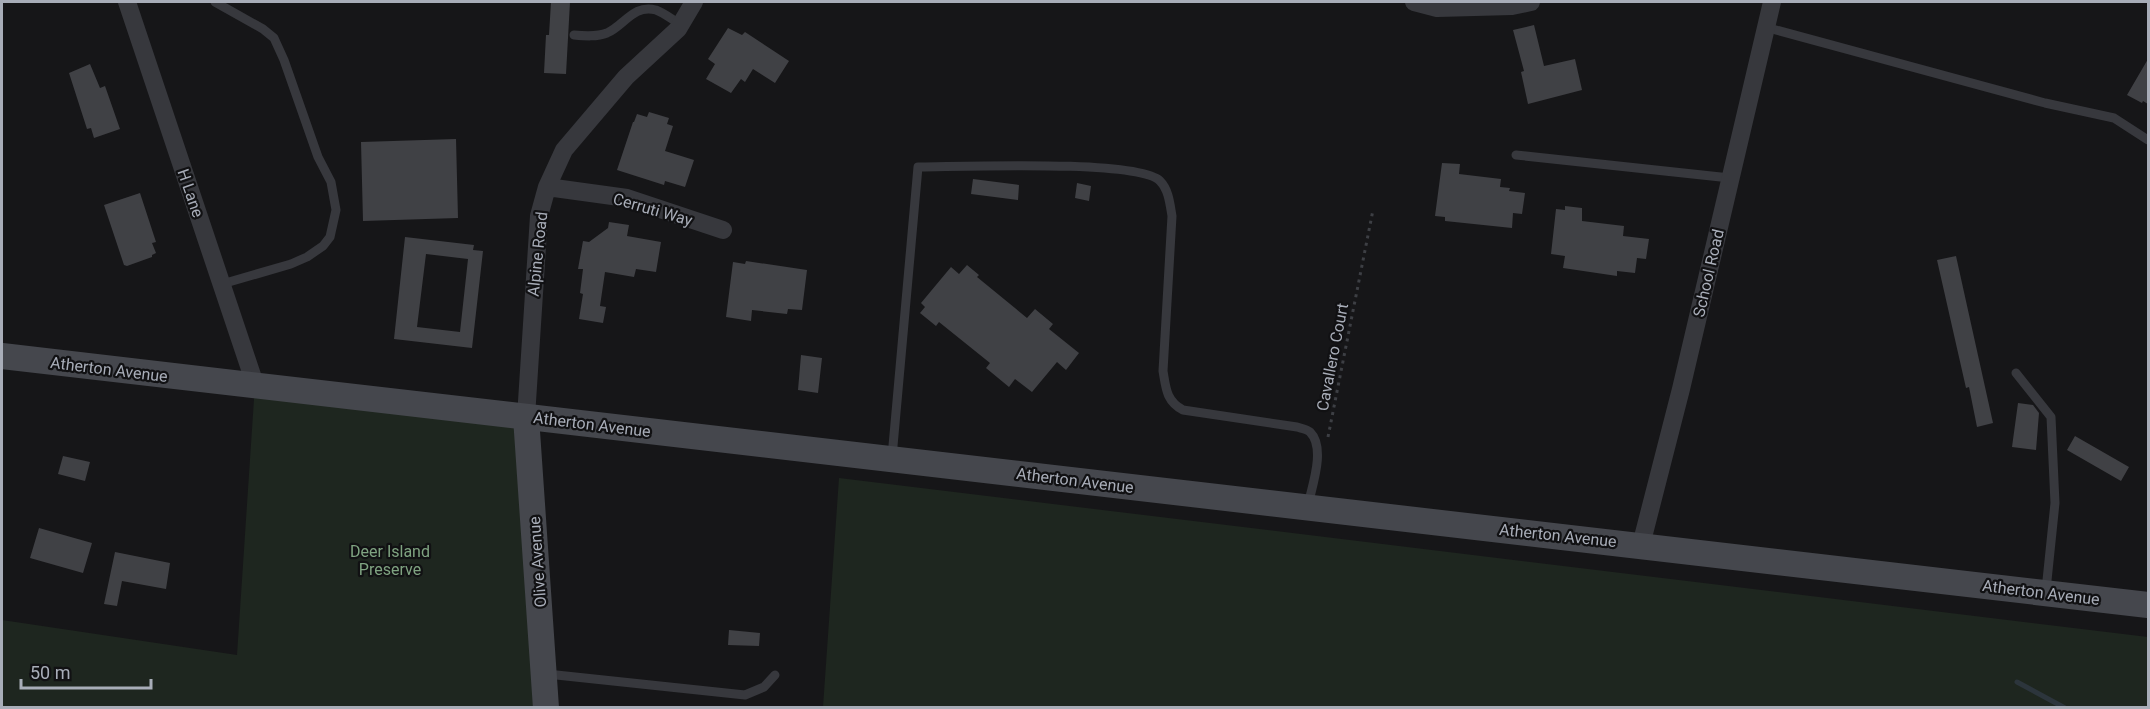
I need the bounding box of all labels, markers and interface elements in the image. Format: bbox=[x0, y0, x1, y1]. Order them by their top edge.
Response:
street label: H Lane bbox=[173, 166, 208, 220]
street label: Cerruti Way bbox=[611, 189, 695, 230]
street label: Alpine Road bbox=[524, 211, 551, 297]
street label: School Road bbox=[1689, 227, 1728, 319]
street label: Cavallero Court bbox=[1313, 302, 1352, 413]
street label: Atherton Avenue bbox=[49, 353, 169, 386]
street label: Atherton Avenue bbox=[532, 408, 652, 441]
street label: Atherton Avenue bbox=[1015, 464, 1135, 497]
street label: Olive Avenue bbox=[525, 516, 550, 608]
street label: Atherton Avenue bbox=[1498, 520, 1618, 551]
park label: Deer Island Preserve bbox=[350, 542, 430, 579]
street label: Atherton Avenue bbox=[1981, 576, 2101, 609]
scale bar bbox=[21, 652, 152, 690]
text: 50 m bbox=[30, 662, 70, 683]

